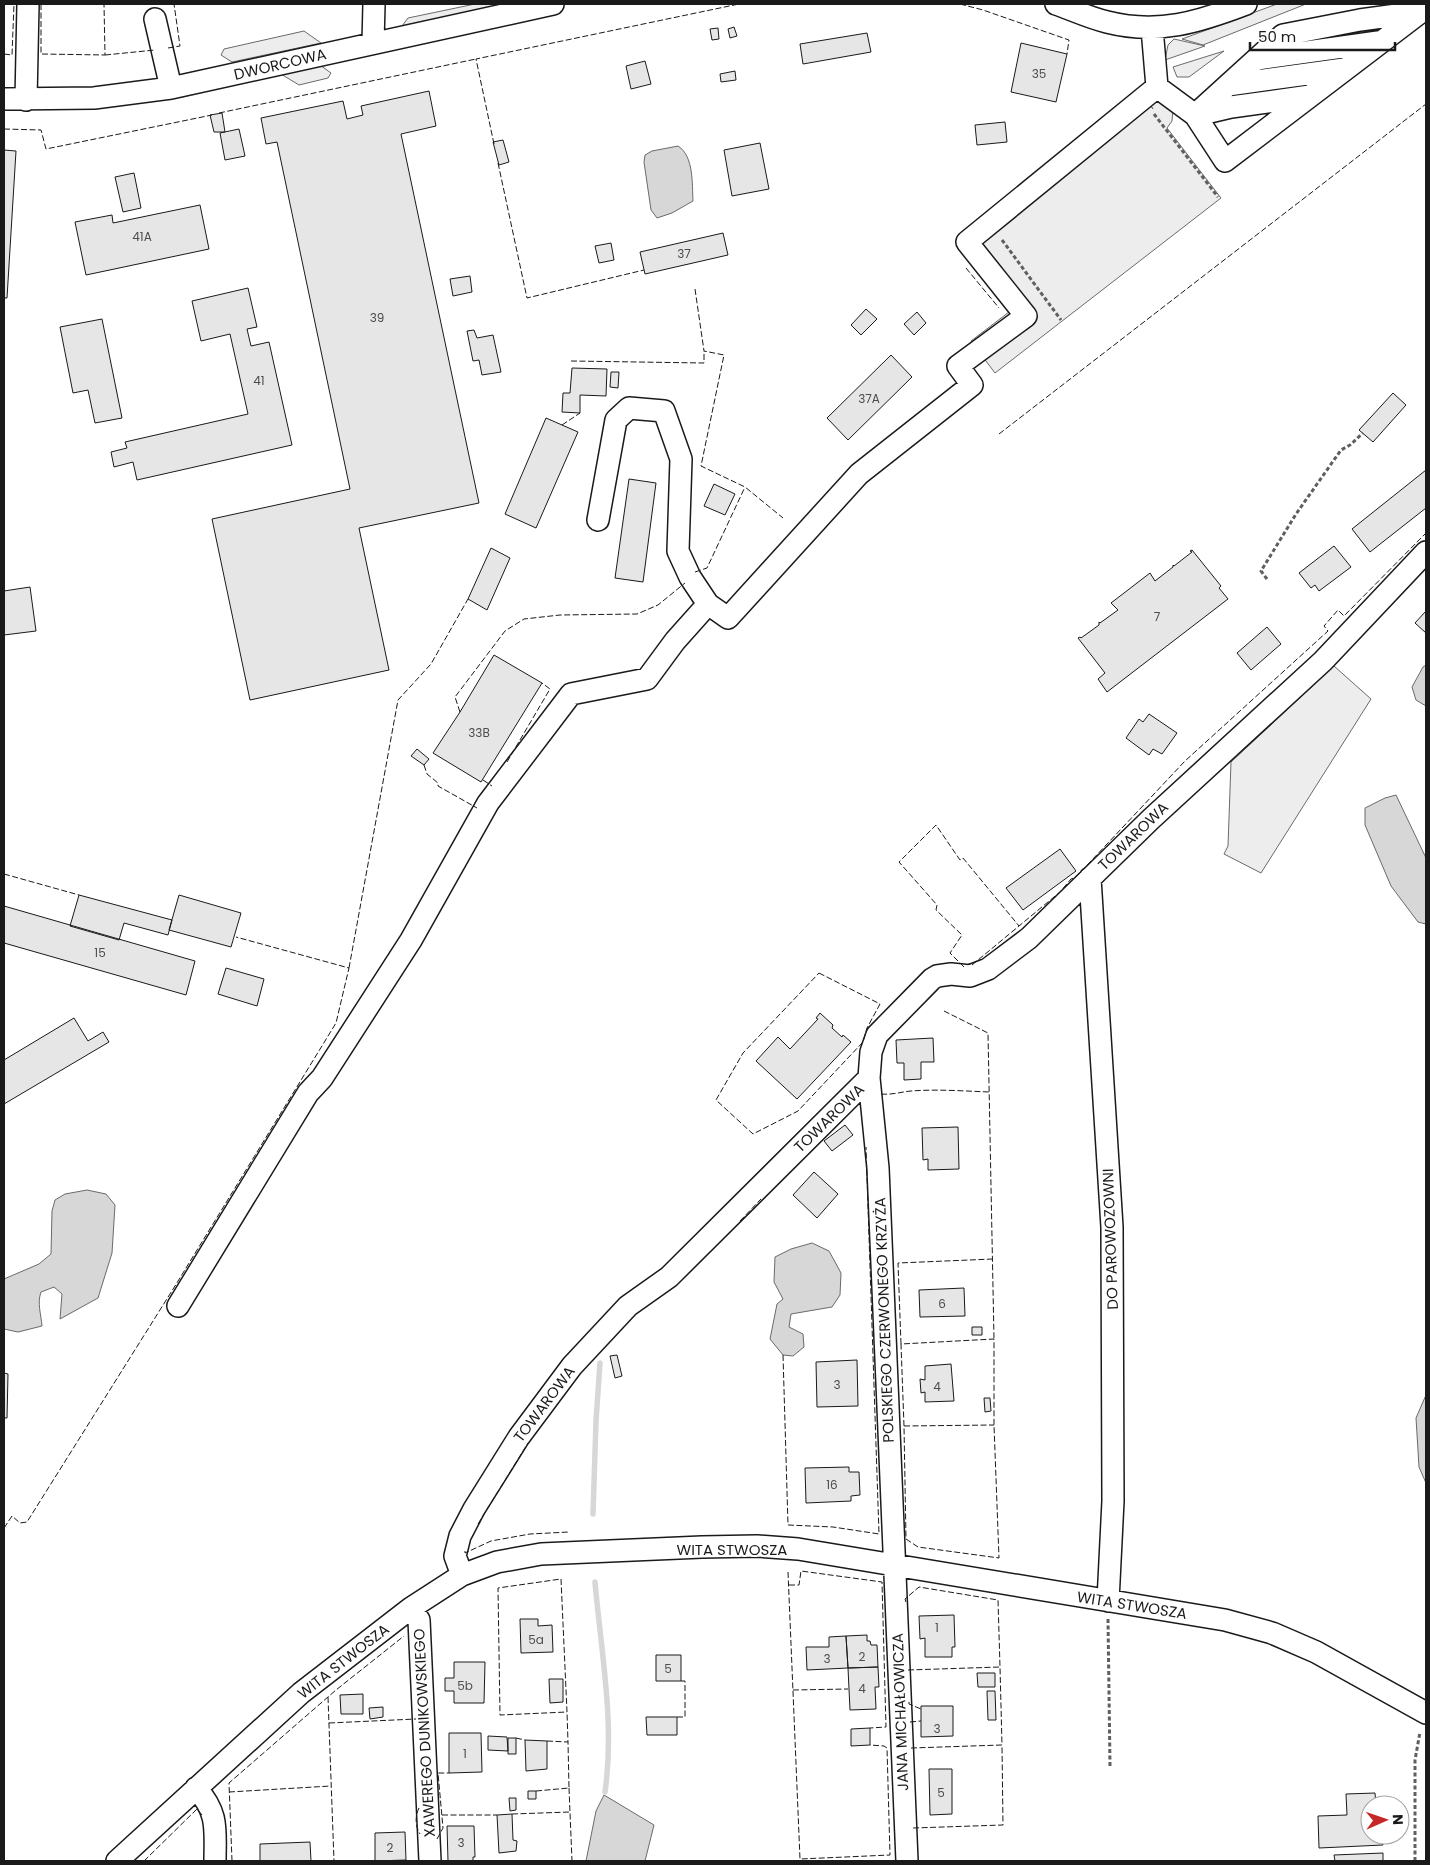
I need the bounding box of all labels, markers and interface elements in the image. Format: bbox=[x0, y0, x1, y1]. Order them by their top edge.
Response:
scale bar bbox=[1250, 20, 1395, 52]
text: 50 m bbox=[1258, 26, 1296, 47]
street label: DWORCOWA bbox=[232, 43, 328, 85]
house number: 35 bbox=[1032, 65, 1046, 82]
house number: 41A bbox=[132, 228, 152, 245]
house number: 37 bbox=[677, 245, 691, 262]
house number: 39 bbox=[370, 309, 384, 326]
house number: 41 bbox=[253, 372, 265, 389]
house number: 37A bbox=[858, 390, 880, 407]
house number: 7 bbox=[1154, 608, 1161, 625]
house number: 33B bbox=[468, 724, 490, 741]
street label: TOWAROWA bbox=[1093, 797, 1173, 875]
house number: 15 bbox=[94, 944, 106, 961]
street label: TOWAROWA bbox=[789, 1079, 869, 1157]
street label: DO PAROWOZOWNI bbox=[1097, 1168, 1123, 1310]
street label: POLSKIEGO CZERWONEGO KRZYŻA bbox=[869, 1197, 899, 1443]
house number: 6 bbox=[938, 1295, 946, 1312]
street label: TOWAROWA bbox=[508, 1362, 580, 1446]
house number: 3 bbox=[833, 1376, 841, 1393]
house number: 4 bbox=[933, 1378, 941, 1395]
house number: 16 bbox=[826, 1476, 838, 1493]
street label: WITA STWOSZA bbox=[677, 1539, 787, 1560]
street label: WITA STWOSZA bbox=[1076, 1586, 1188, 1624]
street label: WITA STWOSZA bbox=[293, 1619, 393, 1703]
house number: 1 bbox=[935, 1619, 939, 1636]
street label: XAWEREGO DUNIKOWSKIEGO bbox=[408, 1628, 440, 1838]
house number: 5a bbox=[528, 1631, 544, 1648]
street label: JANA MICHAŁOWICZA bbox=[887, 1633, 913, 1791]
house number: 2 bbox=[859, 1648, 866, 1665]
house number: 3 bbox=[823, 1650, 831, 1667]
house number: 5 bbox=[664, 1660, 672, 1677]
house number: 5b bbox=[457, 1677, 473, 1694]
house number: 4 bbox=[858, 1680, 866, 1697]
house number: 3 bbox=[933, 1720, 941, 1737]
house number: 1 bbox=[463, 1745, 467, 1762]
house number: 5 bbox=[937, 1784, 945, 1801]
north arrow bbox=[1360, 1795, 1410, 1845]
text: N bbox=[1388, 1814, 1408, 1825]
house number: 3 bbox=[457, 1834, 465, 1851]
house number: 2 bbox=[387, 1839, 394, 1856]

